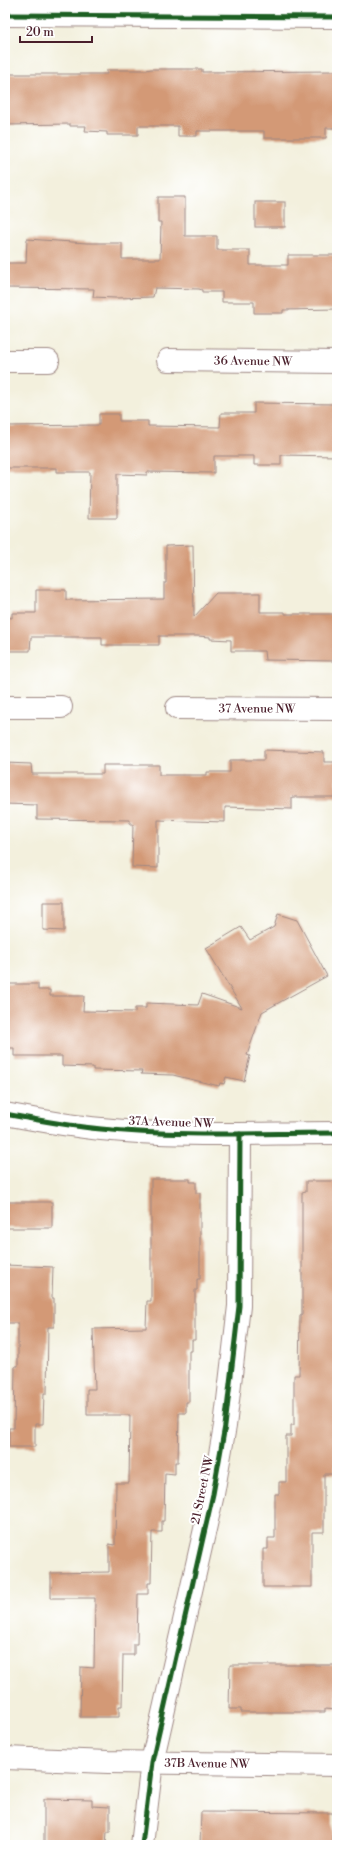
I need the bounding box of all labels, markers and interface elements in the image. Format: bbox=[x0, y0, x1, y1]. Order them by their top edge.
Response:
scale bar bbox=[20, 18, 92, 44]
text: 20 m bbox=[26, 25, 54, 40]
street label: 36 Avenue NW bbox=[214, 354, 293, 369]
street label: 37 Avenue NW bbox=[219, 701, 297, 717]
street label: 37A Avenue NW bbox=[128, 1114, 215, 1132]
street label: 21 Street NW bbox=[188, 1453, 217, 1526]
street label: 37B Avenue NW bbox=[164, 1756, 251, 1772]

